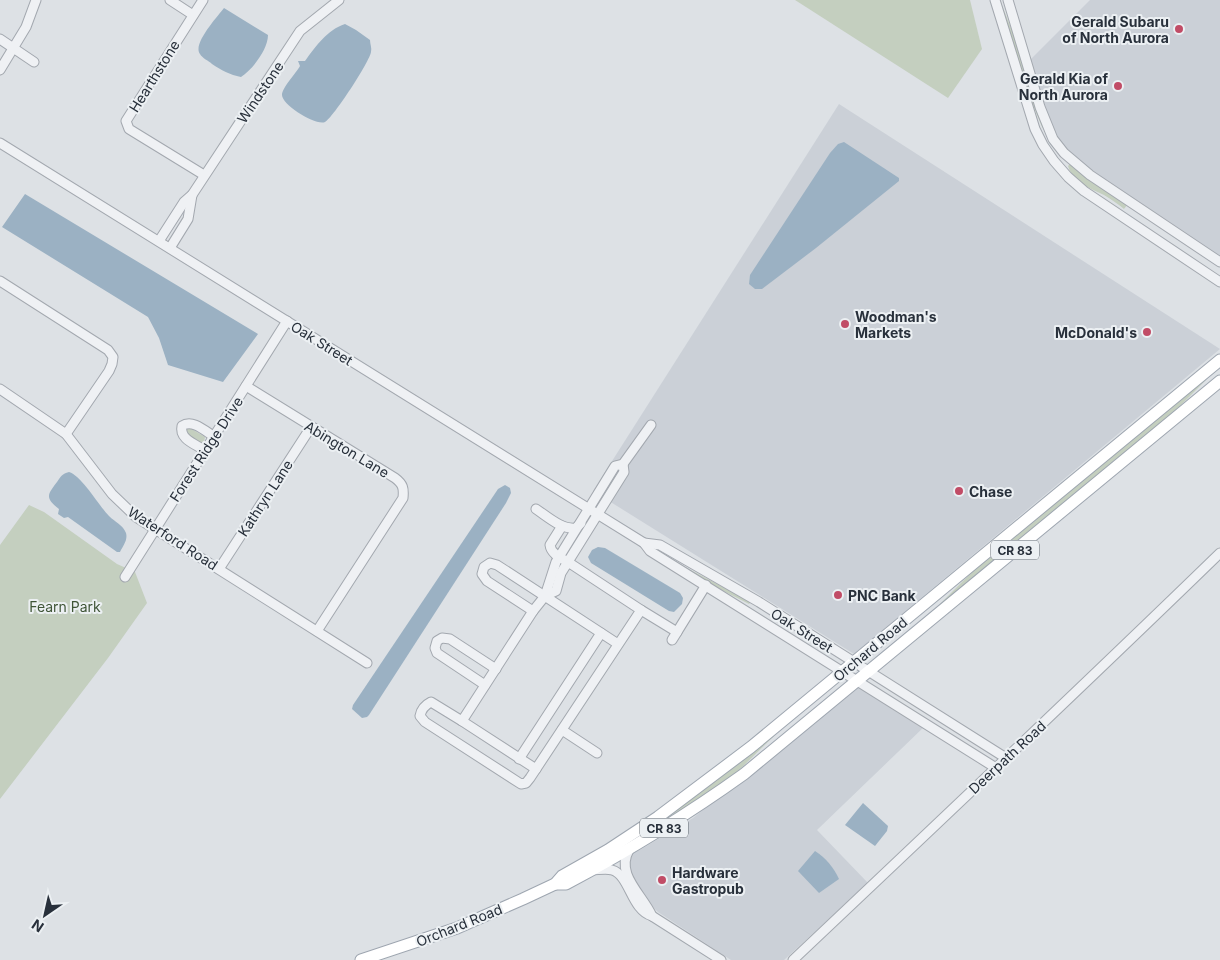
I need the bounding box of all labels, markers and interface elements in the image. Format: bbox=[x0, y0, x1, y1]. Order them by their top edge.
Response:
place label: Gerald Subaru of North Aurora bbox=[1062, 13, 1169, 46]
marker: Gerald Subaru of North Aurora bbox=[1173, 23, 1185, 35]
street label: Hearthstone bbox=[125, 37, 183, 115]
street label: Windstone bbox=[233, 58, 287, 126]
place label: Gerald Kia of North Aurora bbox=[1019, 70, 1108, 103]
marker: Gerald Kia of North Aurora bbox=[1112, 80, 1124, 92]
place label: Woodman's Markets bbox=[855, 308, 937, 341]
street label: Oak Street bbox=[288, 317, 356, 369]
marker: Woodman's Markets bbox=[839, 318, 851, 330]
place label: McDonald's bbox=[1055, 324, 1137, 341]
marker: McDonald's bbox=[1141, 326, 1153, 338]
street label: Forest Ridge Drive bbox=[166, 393, 246, 505]
street label: Abington Lane bbox=[302, 417, 392, 481]
street label: Kathryn Lane bbox=[234, 457, 296, 539]
place label: Chase bbox=[969, 483, 1012, 500]
marker: Chase bbox=[953, 485, 965, 497]
street label: Waterford Road bbox=[125, 503, 221, 573]
road number: CR 83 bbox=[991, 540, 1039, 560]
place label: PNC Bank bbox=[848, 587, 917, 604]
marker: PNC Bank bbox=[832, 589, 844, 601]
park label: Fearn Park bbox=[29, 598, 101, 615]
street label: Oak Street bbox=[768, 604, 836, 656]
street label: Orchard Road bbox=[830, 613, 910, 685]
street label: Deerpath Road bbox=[965, 717, 1049, 797]
road number: CR 83 bbox=[640, 818, 688, 838]
place label: Hardware Gastropub bbox=[672, 864, 744, 897]
marker: Hardware Gastropub bbox=[656, 874, 668, 886]
north arrow bbox=[20, 890, 70, 940]
street label: Orchard Road bbox=[414, 900, 504, 950]
text: N bbox=[28, 916, 47, 936]

